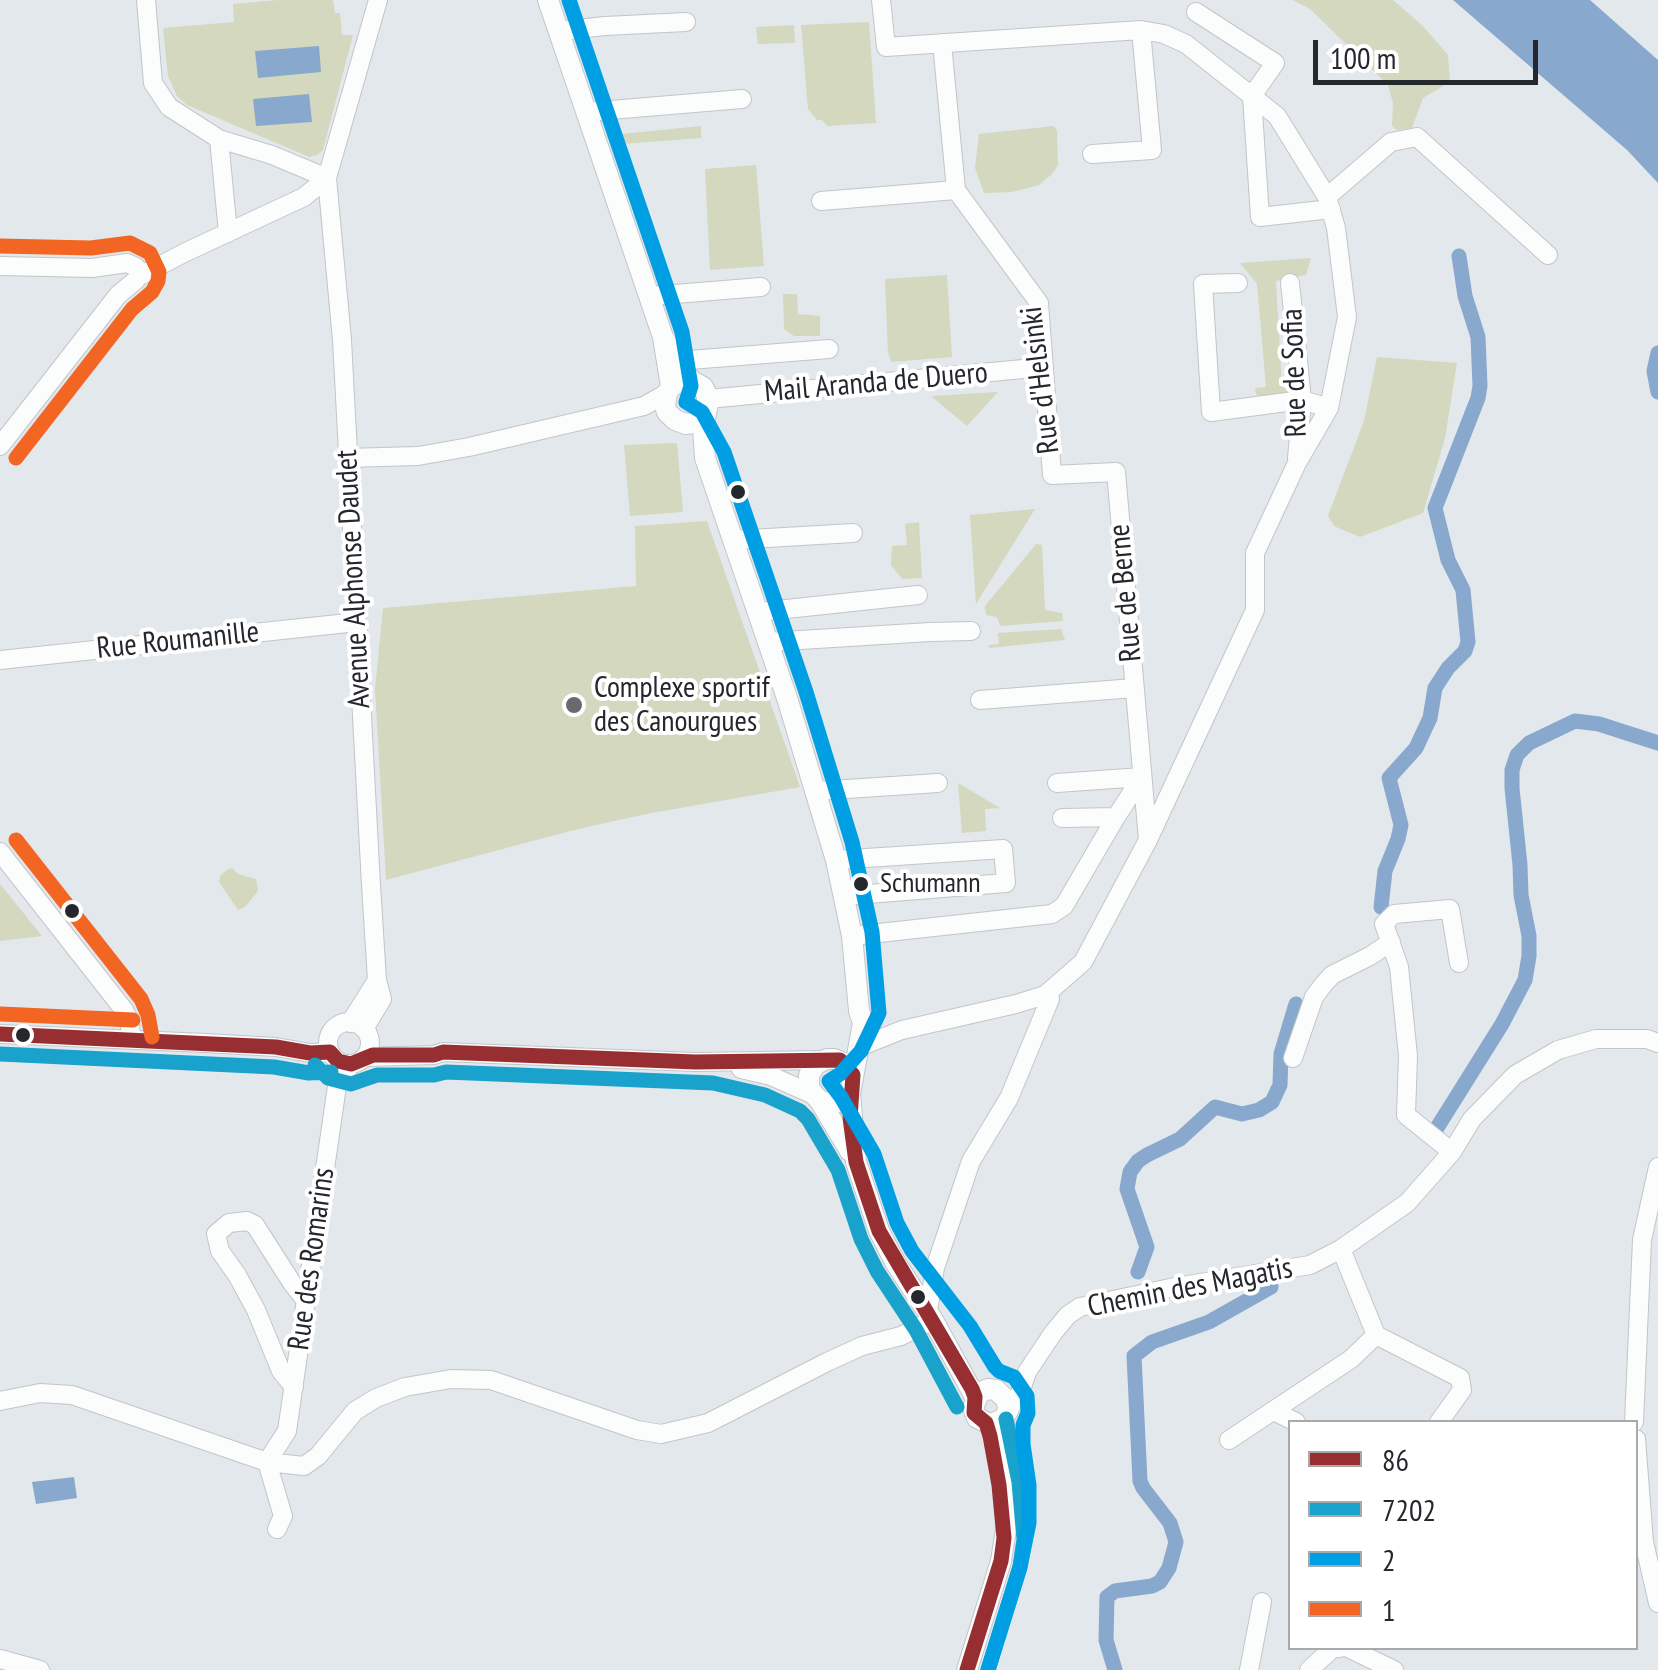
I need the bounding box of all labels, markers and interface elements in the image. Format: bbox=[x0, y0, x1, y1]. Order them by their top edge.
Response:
scale bar bbox=[1318, 20, 1543, 82]
text: 100 m bbox=[1330, 38, 1396, 77]
street label: Rue d'Helsinki bbox=[1014, 304, 1068, 456]
street label: Rue de Sofia bbox=[1275, 308, 1315, 438]
street label: Mail Aranda de Duero bbox=[763, 355, 989, 411]
street label: Avenue Alphonse Daudet bbox=[329, 449, 379, 709]
unlabelled marker bbox=[728, 482, 748, 502]
street label: Rue de Berne bbox=[1102, 523, 1150, 663]
street label: Rue Roumanille bbox=[95, 615, 261, 667]
place label: Complexe sportif des Canourgues bbox=[594, 670, 769, 740]
marker: Complexe sportif des Canourgues bbox=[563, 694, 585, 716]
place label: Schumann bbox=[880, 867, 980, 901]
marker: Schumann bbox=[851, 874, 871, 894]
unlabelled marker bbox=[62, 901, 82, 921]
unlabelled marker bbox=[13, 1025, 33, 1045]
street label: Rue des Romarins bbox=[281, 1165, 343, 1353]
street label: Chemin des Magatis bbox=[1085, 1251, 1295, 1325]
unlabelled marker bbox=[908, 1287, 928, 1307]
legend bbox=[1288, 1420, 1638, 1650]
text: 86 bbox=[1382, 1440, 1409, 1479]
text: 7202 bbox=[1382, 1490, 1436, 1529]
text: 2 bbox=[1382, 1540, 1396, 1579]
text: 1 bbox=[1382, 1590, 1396, 1629]

